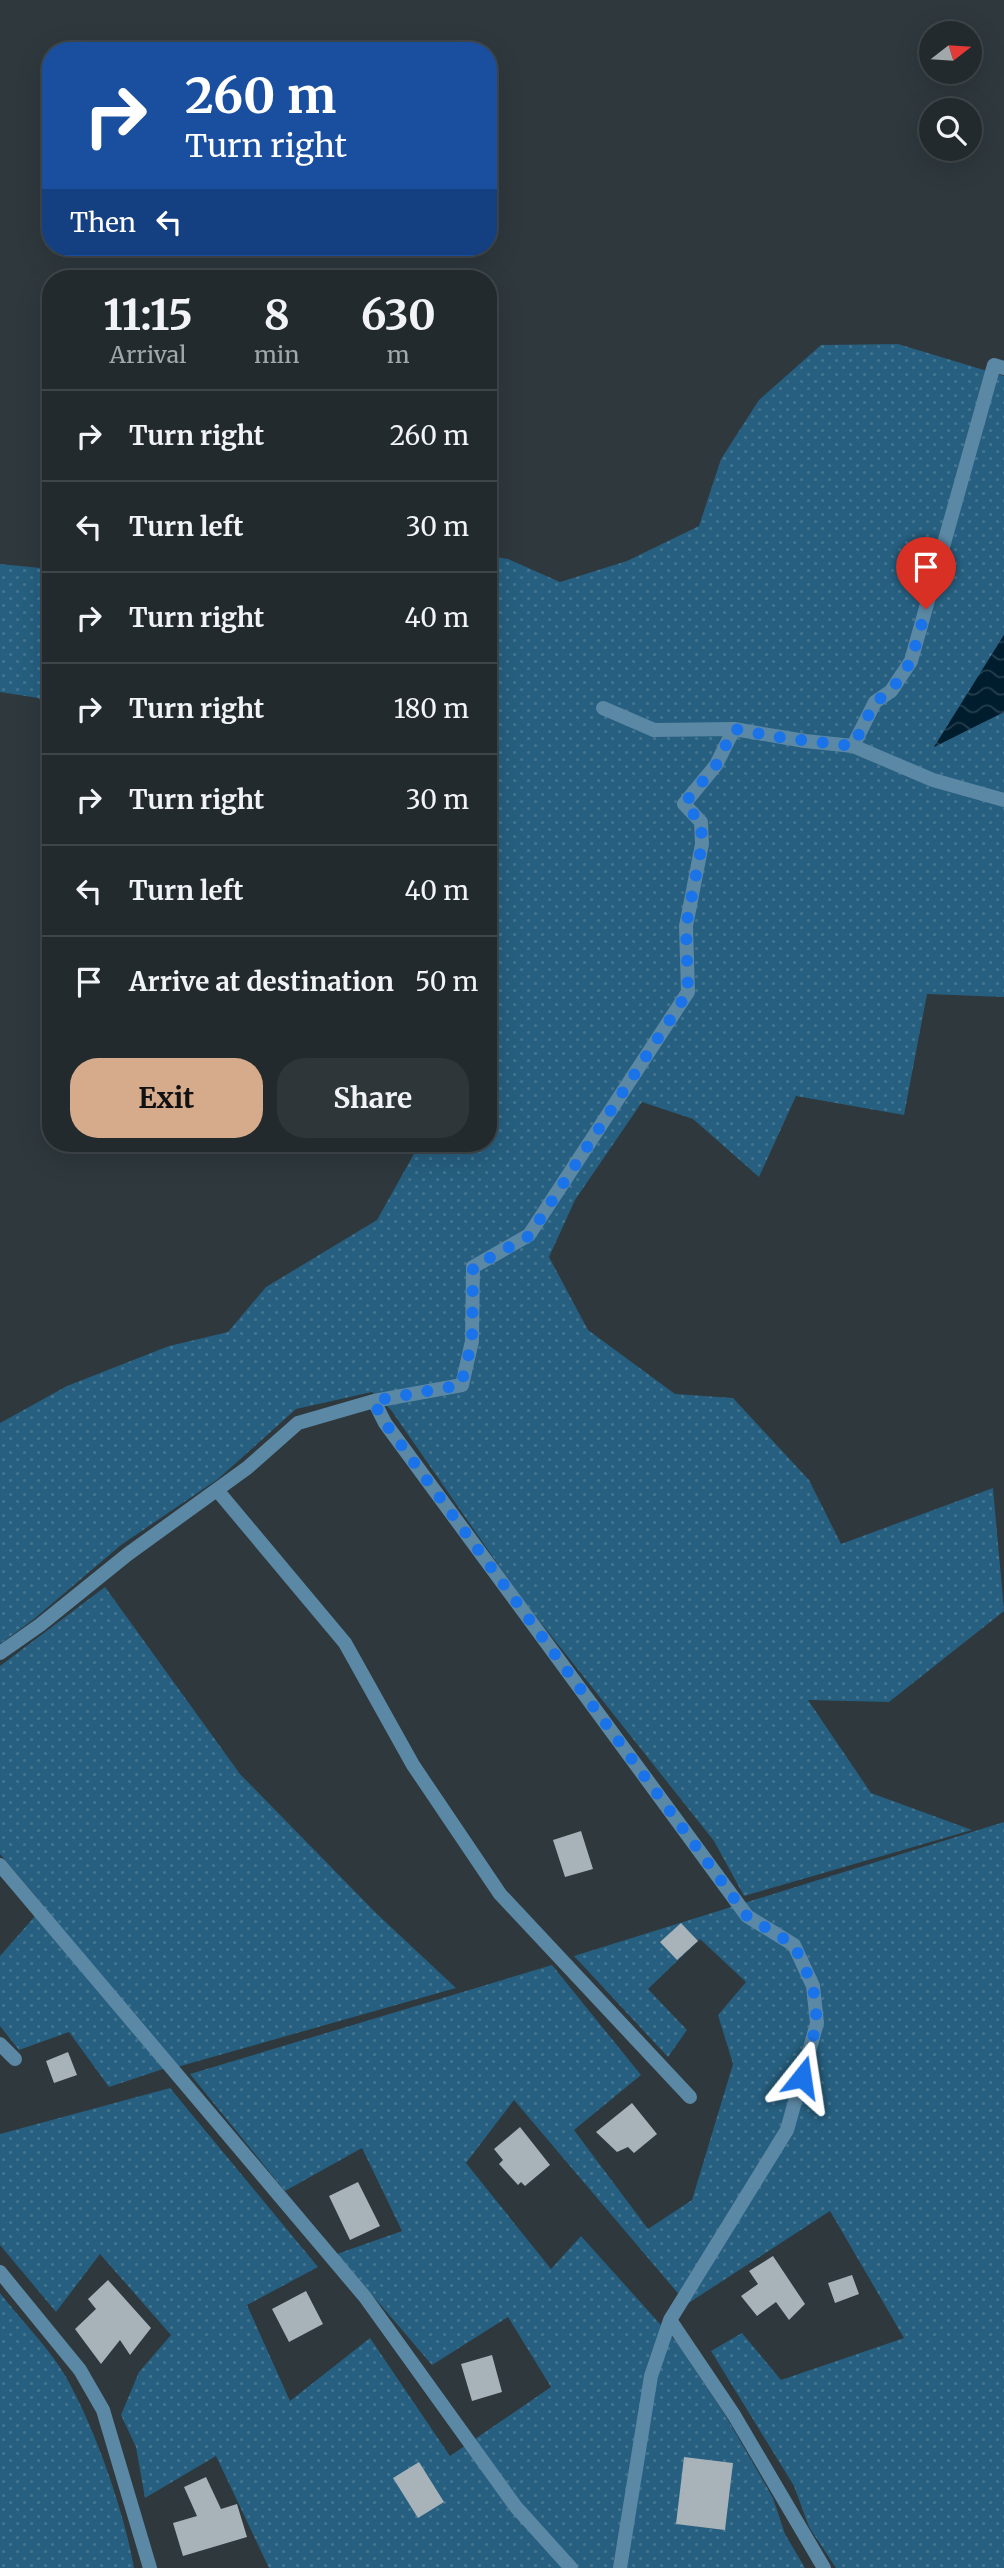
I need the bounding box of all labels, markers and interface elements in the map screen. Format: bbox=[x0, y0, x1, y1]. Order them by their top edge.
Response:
north arrow bbox=[919, 21, 982, 84]
map controls bbox=[919, 21, 982, 161]
text: 260 m bbox=[185, 65, 336, 126]
icon: right bbox=[70, 70, 161, 161]
button: search bbox=[919, 98, 982, 161]
text: Turn right bbox=[185, 126, 347, 166]
icon: left bbox=[150, 203, 188, 241]
text: Then bbox=[70, 206, 136, 239]
text: 11:15 bbox=[103, 289, 193, 341]
text: 8 bbox=[264, 289, 290, 341]
text: 630 bbox=[361, 289, 436, 341]
text: Arrival bbox=[110, 340, 186, 369]
text: min bbox=[254, 340, 300, 369]
text: m bbox=[387, 340, 410, 369]
icon: right bbox=[70, 417, 108, 455]
text: Turn right bbox=[129, 419, 264, 452]
text: 260 m bbox=[390, 419, 469, 452]
icon: left bbox=[70, 508, 108, 546]
text: Turn left bbox=[129, 510, 243, 543]
text: 30 m bbox=[406, 510, 469, 543]
pin bbox=[896, 537, 956, 609]
icon: arrive bbox=[907, 548, 945, 586]
icon: right bbox=[70, 599, 108, 637]
text: Turn right bbox=[129, 601, 264, 634]
text: 40 m bbox=[405, 601, 469, 634]
icon: right bbox=[70, 690, 108, 728]
text: Turn right bbox=[129, 692, 264, 725]
text: 180 m bbox=[394, 692, 469, 725]
icon: right bbox=[70, 781, 108, 819]
text: Turn right bbox=[129, 783, 264, 816]
text: 30 m bbox=[406, 783, 469, 816]
icon: left bbox=[70, 872, 108, 910]
text: Turn left bbox=[129, 874, 243, 907]
text: 40 m bbox=[405, 874, 469, 907]
icon: arrive bbox=[70, 963, 108, 1001]
text: Arrive at destination bbox=[129, 965, 394, 998]
text: 50 m bbox=[415, 965, 478, 998]
button: Exit bbox=[70, 1058, 263, 1138]
button: Share bbox=[277, 1058, 469, 1138]
position arrow bbox=[765, 2040, 839, 2114]

